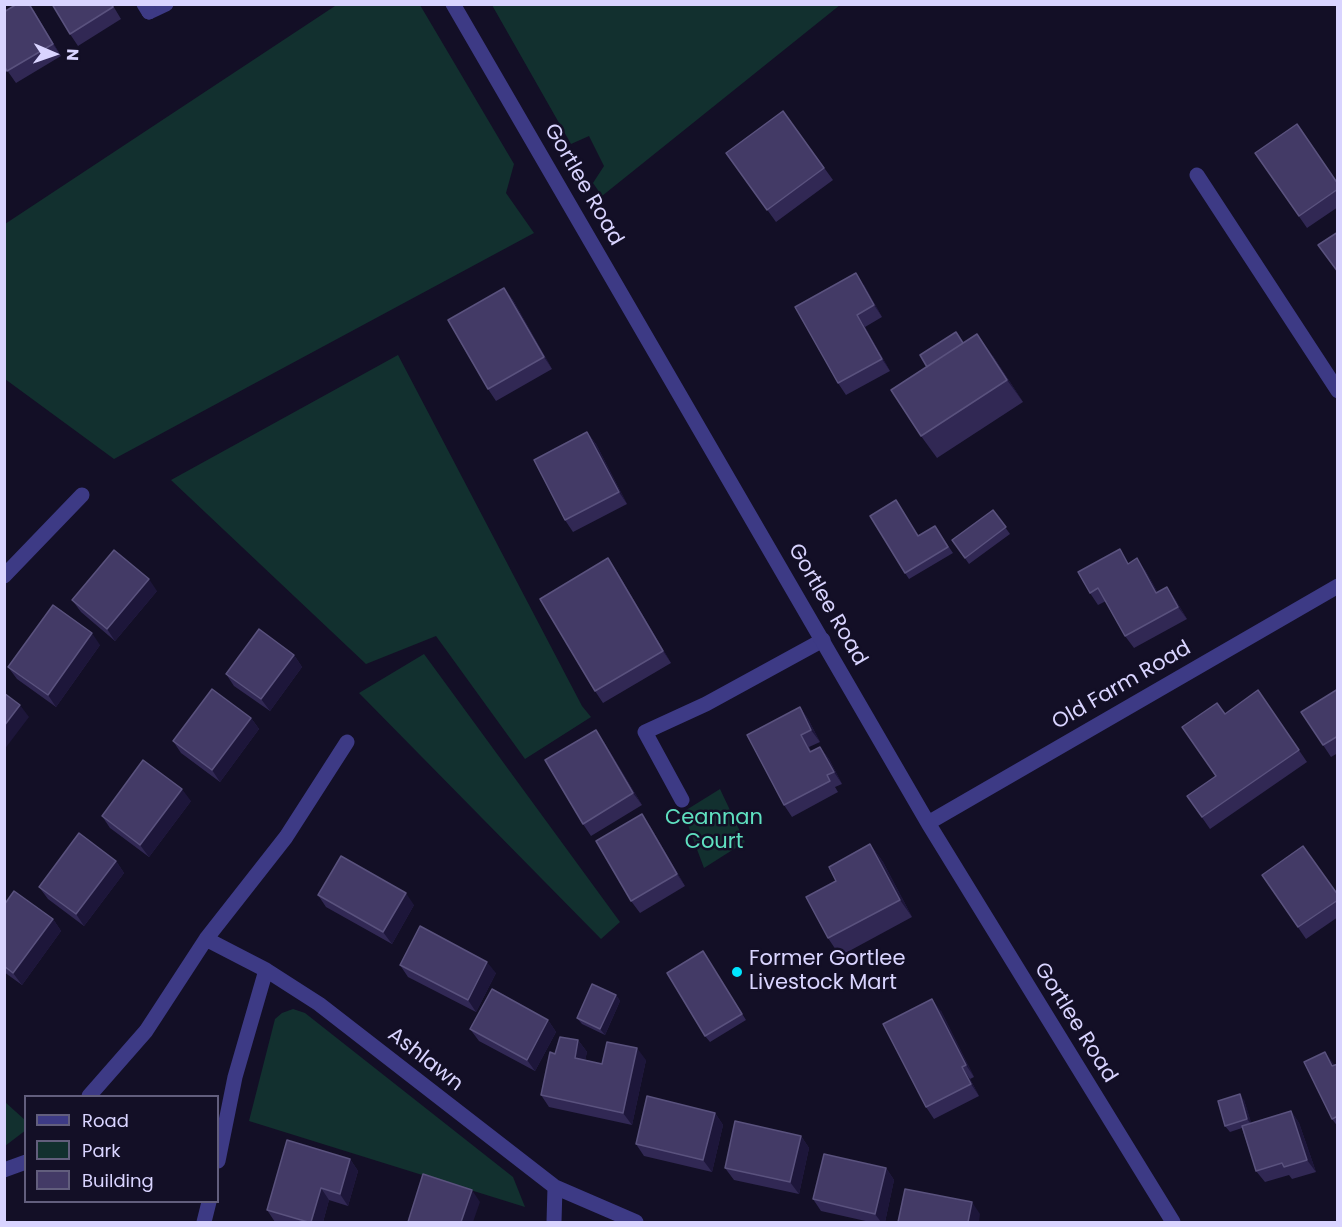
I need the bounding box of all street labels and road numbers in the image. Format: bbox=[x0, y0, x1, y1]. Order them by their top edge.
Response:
street label: Gortlee Road bbox=[538, 120, 628, 250]
street label: Gortlee Road bbox=[782, 540, 872, 670]
street label: Old Farm Road bbox=[1048, 636, 1196, 736]
street label: Gortlee Road bbox=[1028, 958, 1122, 1088]
street label: Ashlawn bbox=[382, 1023, 468, 1097]

